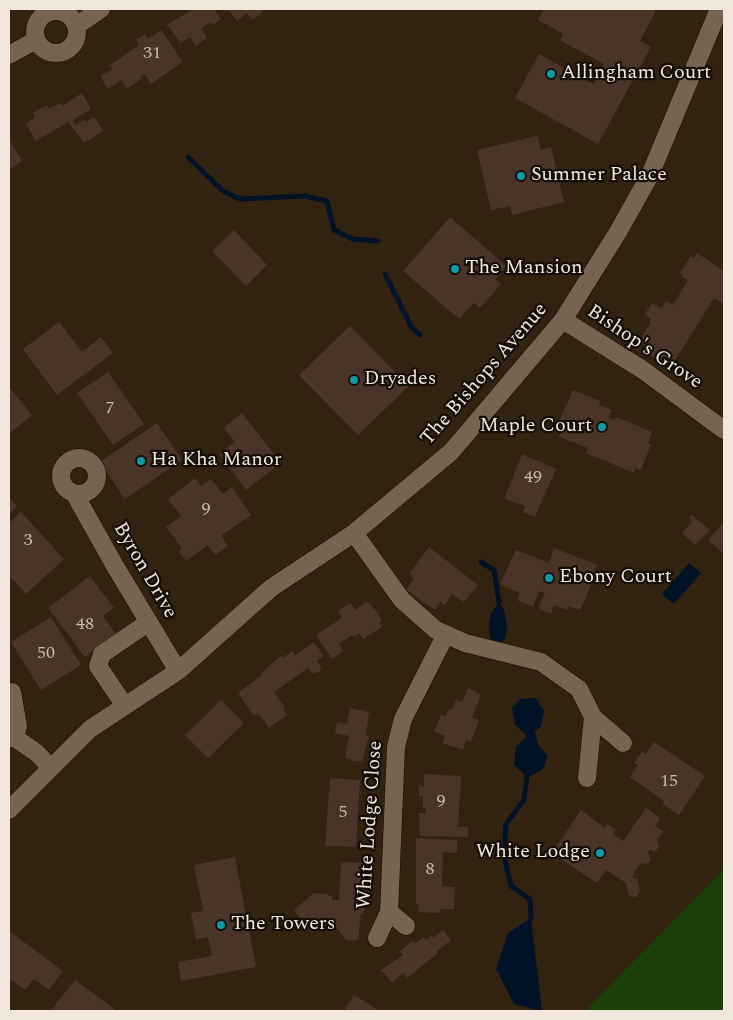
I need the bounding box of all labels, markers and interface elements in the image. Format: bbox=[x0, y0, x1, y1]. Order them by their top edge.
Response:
house number: 31 bbox=[143, 43, 161, 65]
place label: Allingham Court bbox=[561, 62, 711, 86]
marker: Allingham Court bbox=[545, 68, 557, 80]
place label: Summer Palace bbox=[531, 164, 667, 188]
marker: Summer Palace bbox=[515, 170, 527, 182]
place label: The Mansion bbox=[465, 257, 583, 281]
marker: The Mansion bbox=[449, 263, 461, 275]
street label: The Bishops Avenue bbox=[416, 299, 554, 451]
street label: Bishop's Grove bbox=[582, 301, 706, 395]
place label: Dryades bbox=[364, 368, 436, 392]
marker: Dryades bbox=[348, 374, 360, 386]
house number: 7 bbox=[106, 398, 114, 420]
place label: Maple Court bbox=[480, 415, 592, 439]
marker: Maple Court bbox=[596, 421, 608, 433]
place label: Ha Kha Manor bbox=[151, 449, 282, 473]
marker: Ha Kha Manor bbox=[135, 455, 147, 467]
house number: 49 bbox=[524, 467, 542, 489]
house number: 9 bbox=[202, 499, 210, 521]
street label: Byron Drive bbox=[107, 519, 181, 623]
house number: 3 bbox=[24, 530, 32, 552]
place label: Ebony Court bbox=[559, 566, 672, 590]
marker: Ebony Court bbox=[543, 572, 555, 584]
house number: 48 bbox=[76, 614, 94, 636]
house number: 50 bbox=[37, 643, 55, 665]
street label: White Lodge Close bbox=[353, 740, 389, 910]
house number: 15 bbox=[660, 771, 678, 793]
house number: 9 bbox=[437, 791, 445, 813]
house number: 5 bbox=[339, 802, 347, 824]
place label: White Lodge bbox=[476, 841, 590, 865]
marker: White Lodge bbox=[594, 847, 606, 859]
house number: 8 bbox=[426, 859, 434, 881]
place label: The Towers bbox=[231, 913, 335, 937]
marker: The Towers bbox=[215, 919, 227, 931]

